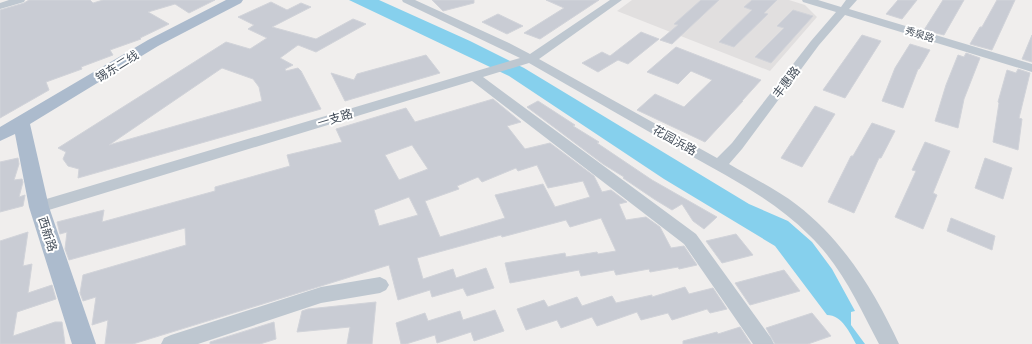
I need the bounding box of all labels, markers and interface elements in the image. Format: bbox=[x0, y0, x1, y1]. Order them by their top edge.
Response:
street label: 秀泉路 bbox=[904, 23, 936, 45]
street label: 锡东二线 bbox=[92, 46, 142, 86]
street label: 丰惠路 bbox=[768, 63, 804, 101]
street label: 一支路 bbox=[315, 105, 355, 131]
street label: 花园浜路 bbox=[650, 121, 700, 159]
street label: 西新路 bbox=[34, 214, 62, 254]

